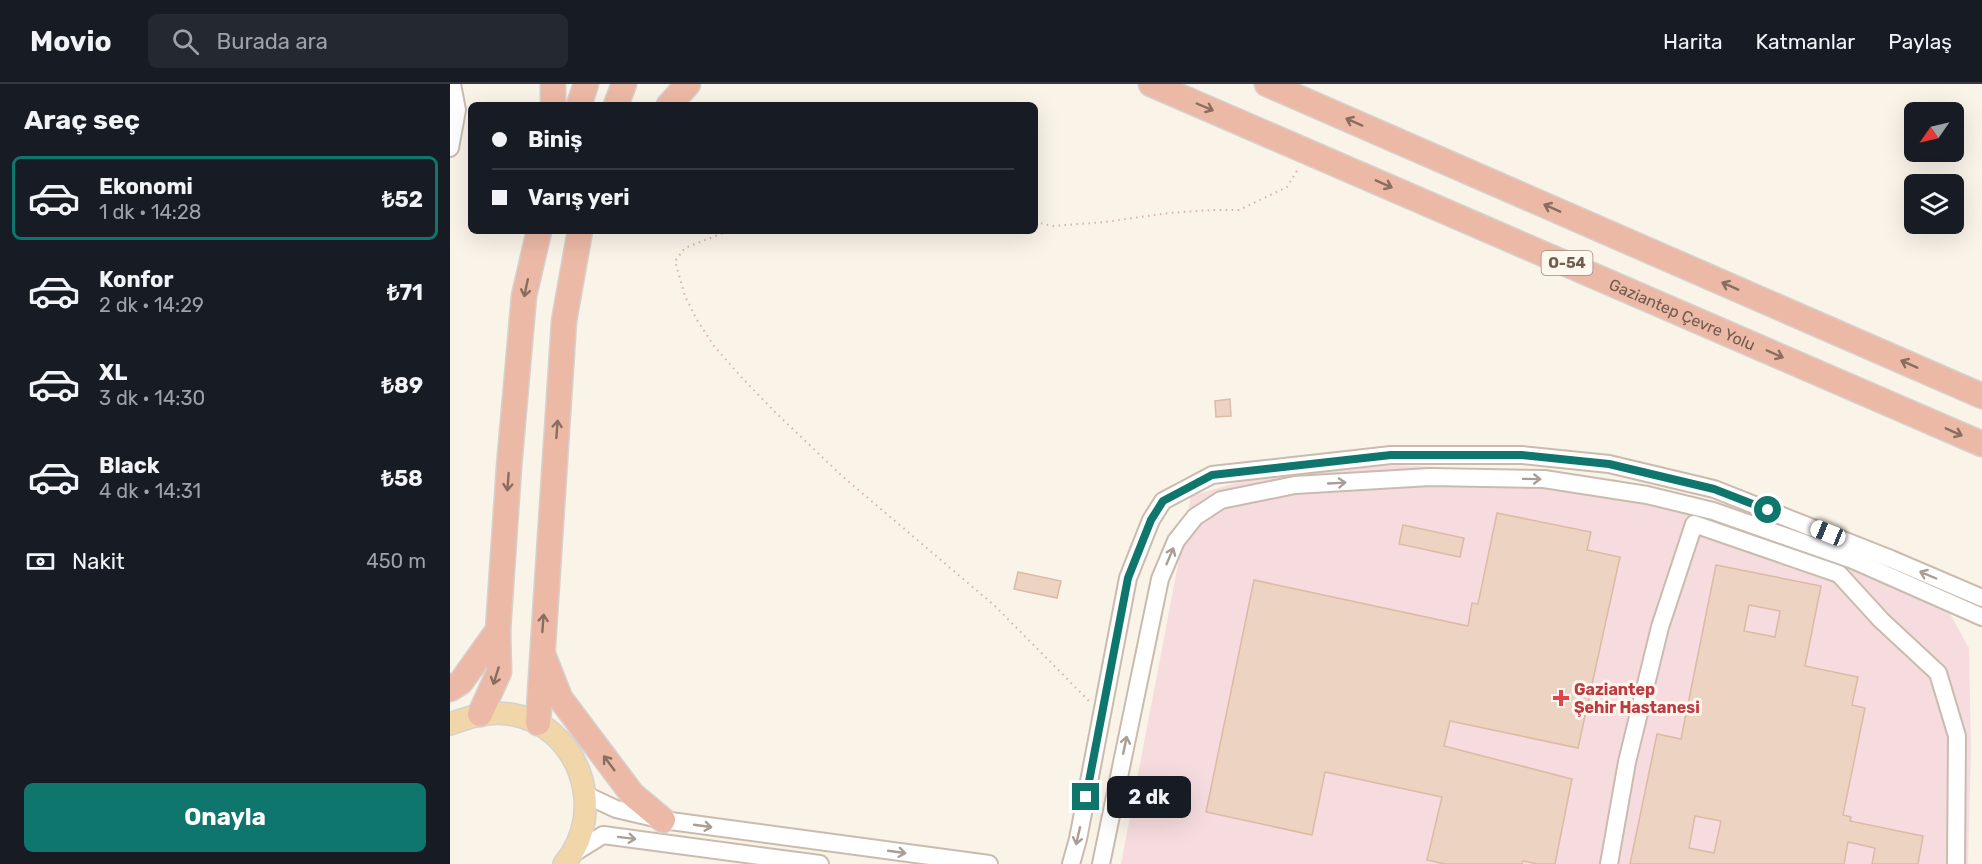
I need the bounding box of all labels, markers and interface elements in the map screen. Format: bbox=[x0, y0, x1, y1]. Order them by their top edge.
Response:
search box bbox=[148, 14, 568, 68]
text: Movio bbox=[30, 25, 112, 58]
icon: search bbox=[169, 25, 202, 58]
text: Burada ara bbox=[217, 28, 328, 55]
text: Harita bbox=[1663, 29, 1723, 54]
text: Katmanlar bbox=[1756, 29, 1855, 54]
text: Paylaş bbox=[1888, 29, 1952, 54]
one-way arrow bbox=[1195, 102, 1214, 113]
north arrow bbox=[1904, 102, 1964, 162]
map controls bbox=[1904, 102, 1964, 234]
text: Araç seç bbox=[24, 104, 140, 136]
one-way arrow bbox=[1345, 116, 1363, 127]
text: Biniş bbox=[528, 126, 582, 153]
icon: car bbox=[27, 171, 81, 225]
text: Ekonomi bbox=[99, 173, 193, 200]
button: layers bbox=[1904, 174, 1964, 234]
one-way arrow bbox=[1375, 179, 1393, 190]
text: Varış yeri bbox=[528, 184, 630, 211]
text: ₺52 bbox=[382, 186, 423, 213]
text: 1 dk · 14:28 bbox=[99, 200, 201, 224]
one-way arrow bbox=[1543, 202, 1561, 214]
road number: O-54 bbox=[1542, 251, 1592, 275]
icon: car bbox=[27, 264, 81, 318]
text: Konfor bbox=[99, 266, 173, 293]
street label: Gaziantep Çevre Yolu bbox=[1606, 274, 1758, 354]
one-way arrow bbox=[520, 278, 531, 297]
text: ₺71 bbox=[387, 279, 423, 306]
one-way arrow bbox=[1722, 280, 1740, 291]
text: 2 dk · 14:29 bbox=[99, 293, 204, 317]
one-way arrow bbox=[1765, 349, 1783, 360]
icon: car bbox=[27, 357, 81, 411]
one-way arrow bbox=[1901, 358, 1919, 369]
text: XL bbox=[99, 359, 127, 386]
text: ₺89 bbox=[381, 372, 423, 399]
text: 3 dk · 14:30 bbox=[99, 386, 205, 410]
one-way arrow bbox=[551, 419, 562, 439]
one-way arrow bbox=[1944, 427, 1962, 438]
icon: car bbox=[27, 450, 81, 504]
text: Black bbox=[99, 452, 160, 479]
text: ₺58 bbox=[381, 465, 423, 492]
one-way arrow bbox=[502, 472, 513, 492]
one-way arrow bbox=[1521, 473, 1541, 485]
one-way arrow bbox=[1326, 477, 1346, 488]
text: 4 dk · 14:31 bbox=[99, 479, 201, 503]
route start bbox=[1754, 496, 1781, 523]
car bbox=[1808, 518, 1848, 548]
icon: cash bbox=[24, 545, 57, 578]
one-way arrow bbox=[1165, 547, 1176, 565]
text: Nakit bbox=[72, 548, 125, 575]
text: 450 m bbox=[366, 549, 426, 573]
one-way arrow bbox=[1920, 569, 1938, 580]
one-way arrow bbox=[538, 614, 549, 634]
one-way arrow bbox=[490, 666, 501, 685]
place label: Gaziantep Şehir Hastanesi bbox=[1574, 680, 1700, 717]
marker: Gaziantep Şehir Hastanesi bbox=[1552, 689, 1570, 707]
one-way arrow bbox=[1120, 736, 1131, 755]
one-way arrow bbox=[602, 756, 615, 772]
callout: 2 dk bbox=[1107, 776, 1191, 818]
button: Onayla bbox=[24, 783, 426, 852]
route end bbox=[1072, 783, 1099, 810]
text: 2 dk bbox=[1128, 785, 1170, 809]
one-way arrow bbox=[693, 820, 713, 831]
one-way arrow bbox=[1072, 826, 1083, 845]
one-way arrow bbox=[616, 833, 636, 844]
one-way arrow bbox=[886, 846, 906, 857]

